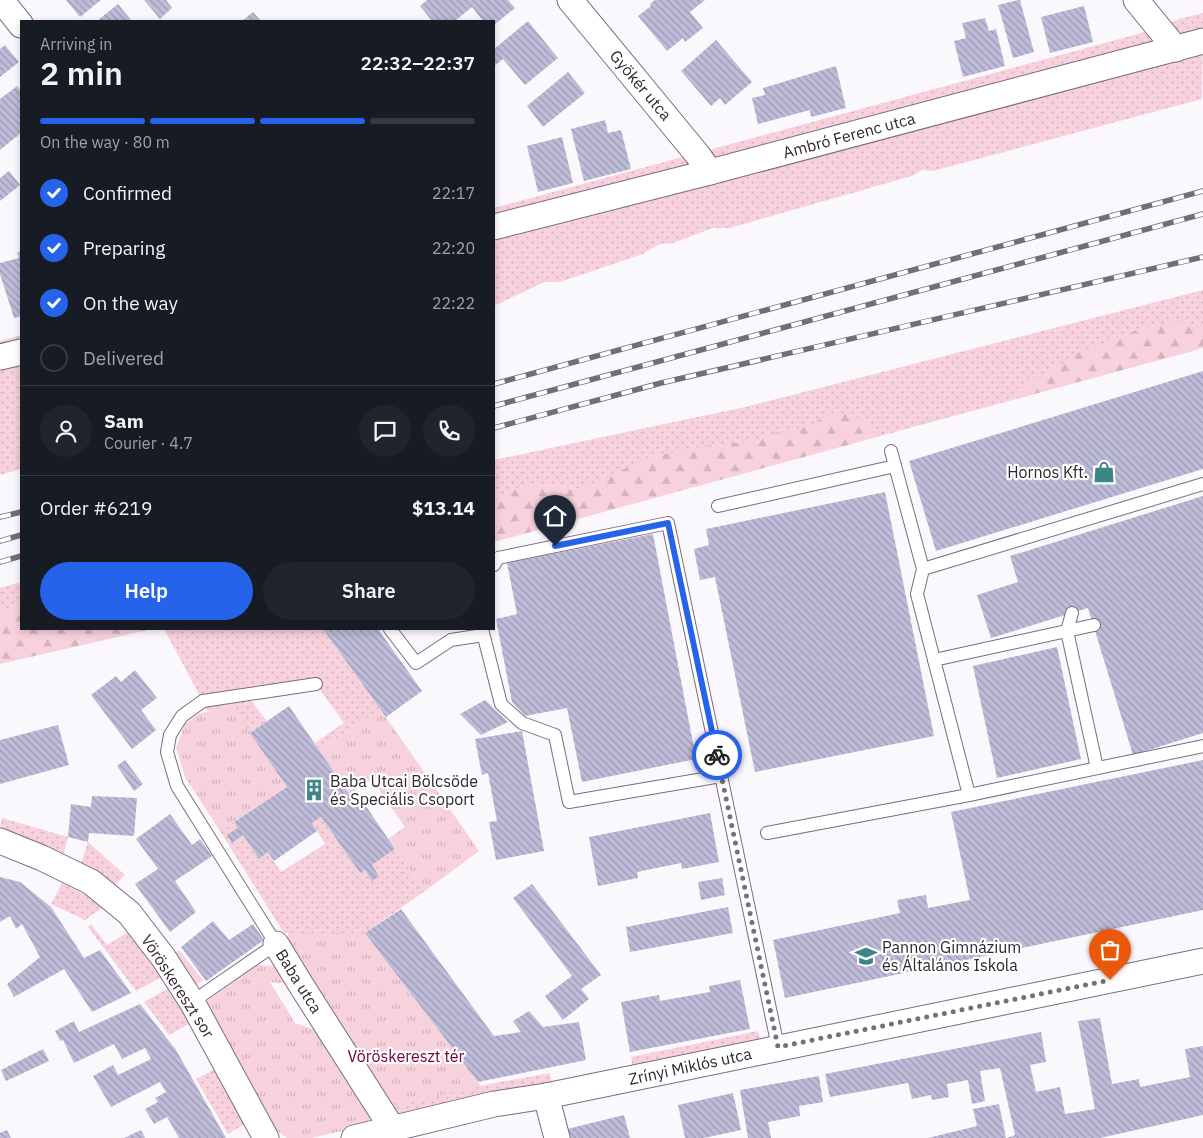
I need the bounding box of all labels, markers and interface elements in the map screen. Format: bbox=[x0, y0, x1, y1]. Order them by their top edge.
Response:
text: Arriving in bbox=[40, 34, 112, 54]
street label: Gyökér utca bbox=[606, 46, 677, 125]
text: 22:32–22:37 bbox=[361, 51, 475, 75]
text: 2 min bbox=[40, 52, 123, 94]
street label: Ambró Ferenc utca bbox=[781, 108, 918, 162]
text: On the way · 80 m bbox=[40, 132, 170, 152]
icon: check bbox=[40, 179, 68, 207]
text: Confirmed bbox=[83, 181, 172, 205]
text: 22:17 bbox=[432, 183, 475, 203]
icon: check bbox=[40, 234, 68, 262]
text: Preparing bbox=[83, 236, 165, 260]
text: 22:20 bbox=[432, 238, 475, 258]
icon: check bbox=[40, 289, 68, 317]
text: On the way bbox=[83, 291, 178, 315]
text: 22:22 bbox=[432, 293, 475, 313]
text: Delivered bbox=[83, 346, 164, 370]
button: person bbox=[40, 405, 92, 457]
button: chat bbox=[359, 405, 411, 457]
button: phone bbox=[423, 405, 475, 457]
text: Sam bbox=[104, 409, 144, 433]
text: Courier · 4.7 bbox=[104, 433, 193, 453]
shop icon: Hornos Kft. bbox=[1091, 459, 1117, 485]
place label: Hornos Kft. bbox=[1007, 462, 1088, 482]
pin bbox=[534, 495, 576, 546]
text: Order #6219 bbox=[40, 496, 152, 520]
text: $13.14 bbox=[412, 496, 475, 520]
icon: home bbox=[541, 502, 569, 530]
button: Help bbox=[40, 562, 253, 620]
button: Share bbox=[263, 562, 475, 620]
courier bbox=[692, 730, 742, 780]
icon: bike bbox=[703, 741, 731, 769]
place label: Baba Utcai Bölcsöde és Speciális Csoport bbox=[330, 771, 478, 809]
building icon: Baba Utcai Bölcsöde és Speciális Csoport bbox=[301, 777, 327, 803]
pin bbox=[1089, 929, 1131, 980]
street label: Vöröskereszt sor bbox=[137, 930, 219, 1042]
icon: bag bbox=[1096, 936, 1124, 964]
place label: Pannon Gimnázium és Általános Iskola bbox=[882, 937, 1021, 975]
school or university icon: Pannon Gimnázium és Általános Iskola bbox=[853, 943, 879, 969]
street label: Baba utca bbox=[271, 945, 327, 1017]
street label: Zrínyi Miklós utca bbox=[627, 1043, 754, 1089]
park label: Vöröskereszt tér bbox=[348, 1046, 465, 1066]

